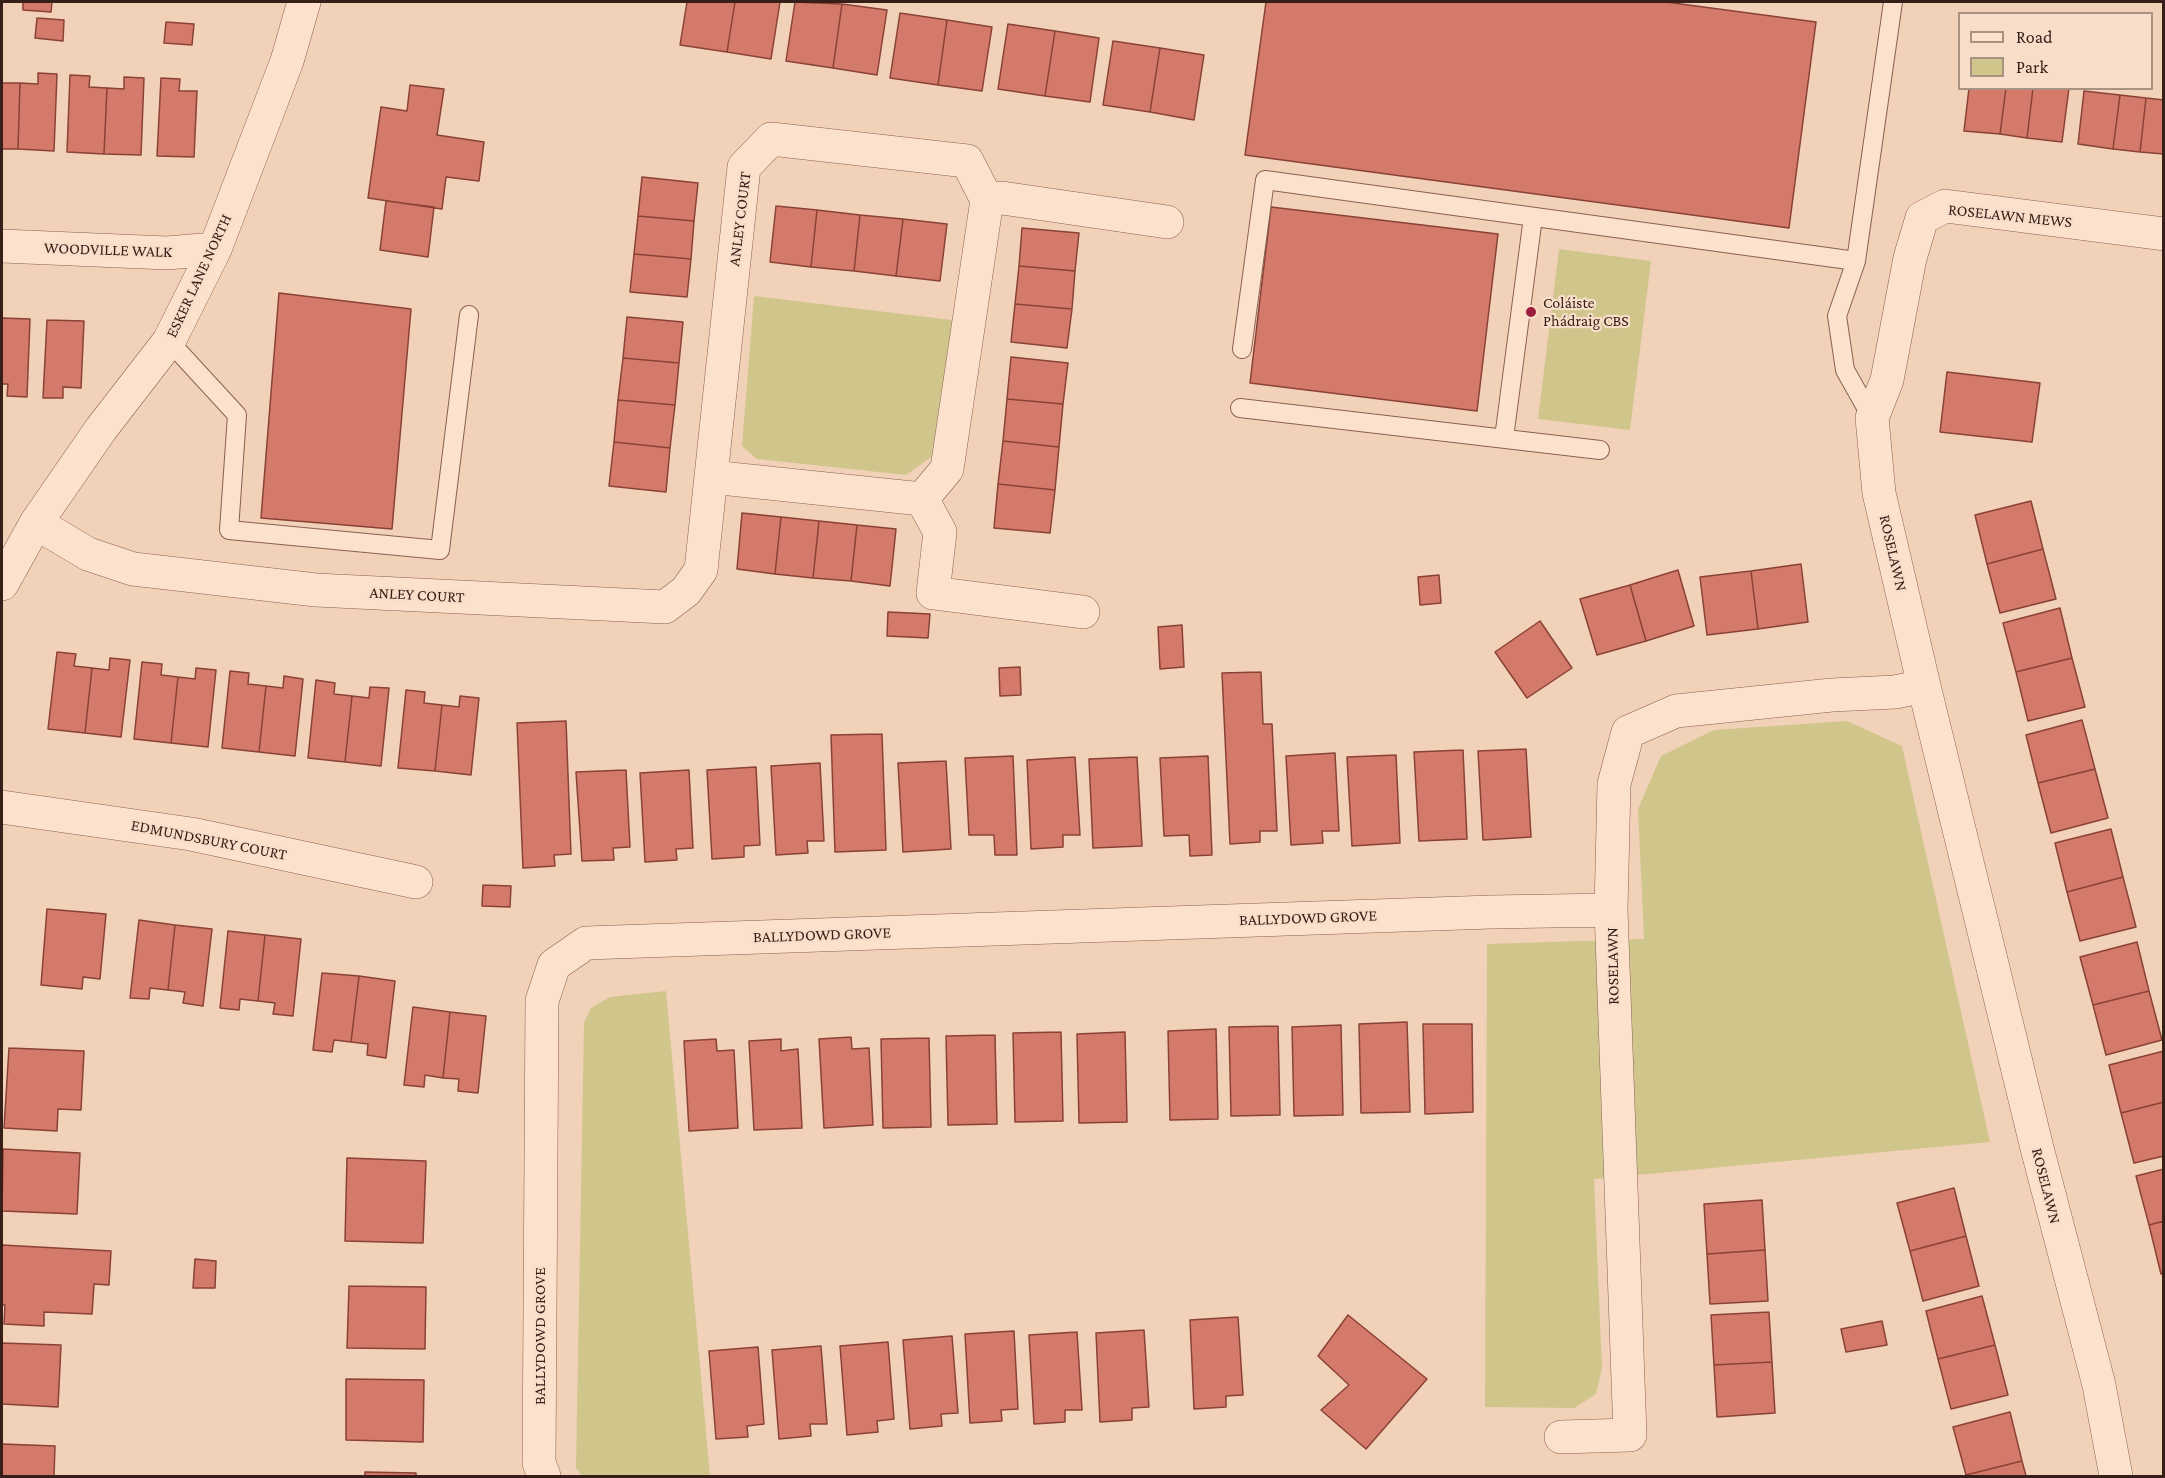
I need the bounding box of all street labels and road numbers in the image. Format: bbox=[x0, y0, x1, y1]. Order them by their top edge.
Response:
street label: ANLEY COURT bbox=[725, 171, 755, 267]
street label: ROSELAWN MEWS bbox=[1947, 200, 2073, 232]
street label: ESKER LANE NORTH bbox=[162, 211, 236, 341]
street label: WOODVILLE WALK bbox=[44, 238, 172, 262]
street label: ROSELAWN bbox=[1875, 513, 1911, 593]
street label: ANLEY COURT bbox=[369, 583, 465, 607]
street label: EDMUNDSBURY COURT bbox=[129, 815, 289, 865]
street label: BALLYDOWD GROVE bbox=[1239, 906, 1377, 930]
street label: BALLYDOWD GROVE bbox=[753, 923, 891, 947]
street label: ROSELAWN bbox=[1603, 927, 1623, 1005]
street label: ROSELAWN bbox=[2027, 1146, 2065, 1226]
street label: BALLYDOWD GROVE bbox=[530, 1267, 550, 1405]

